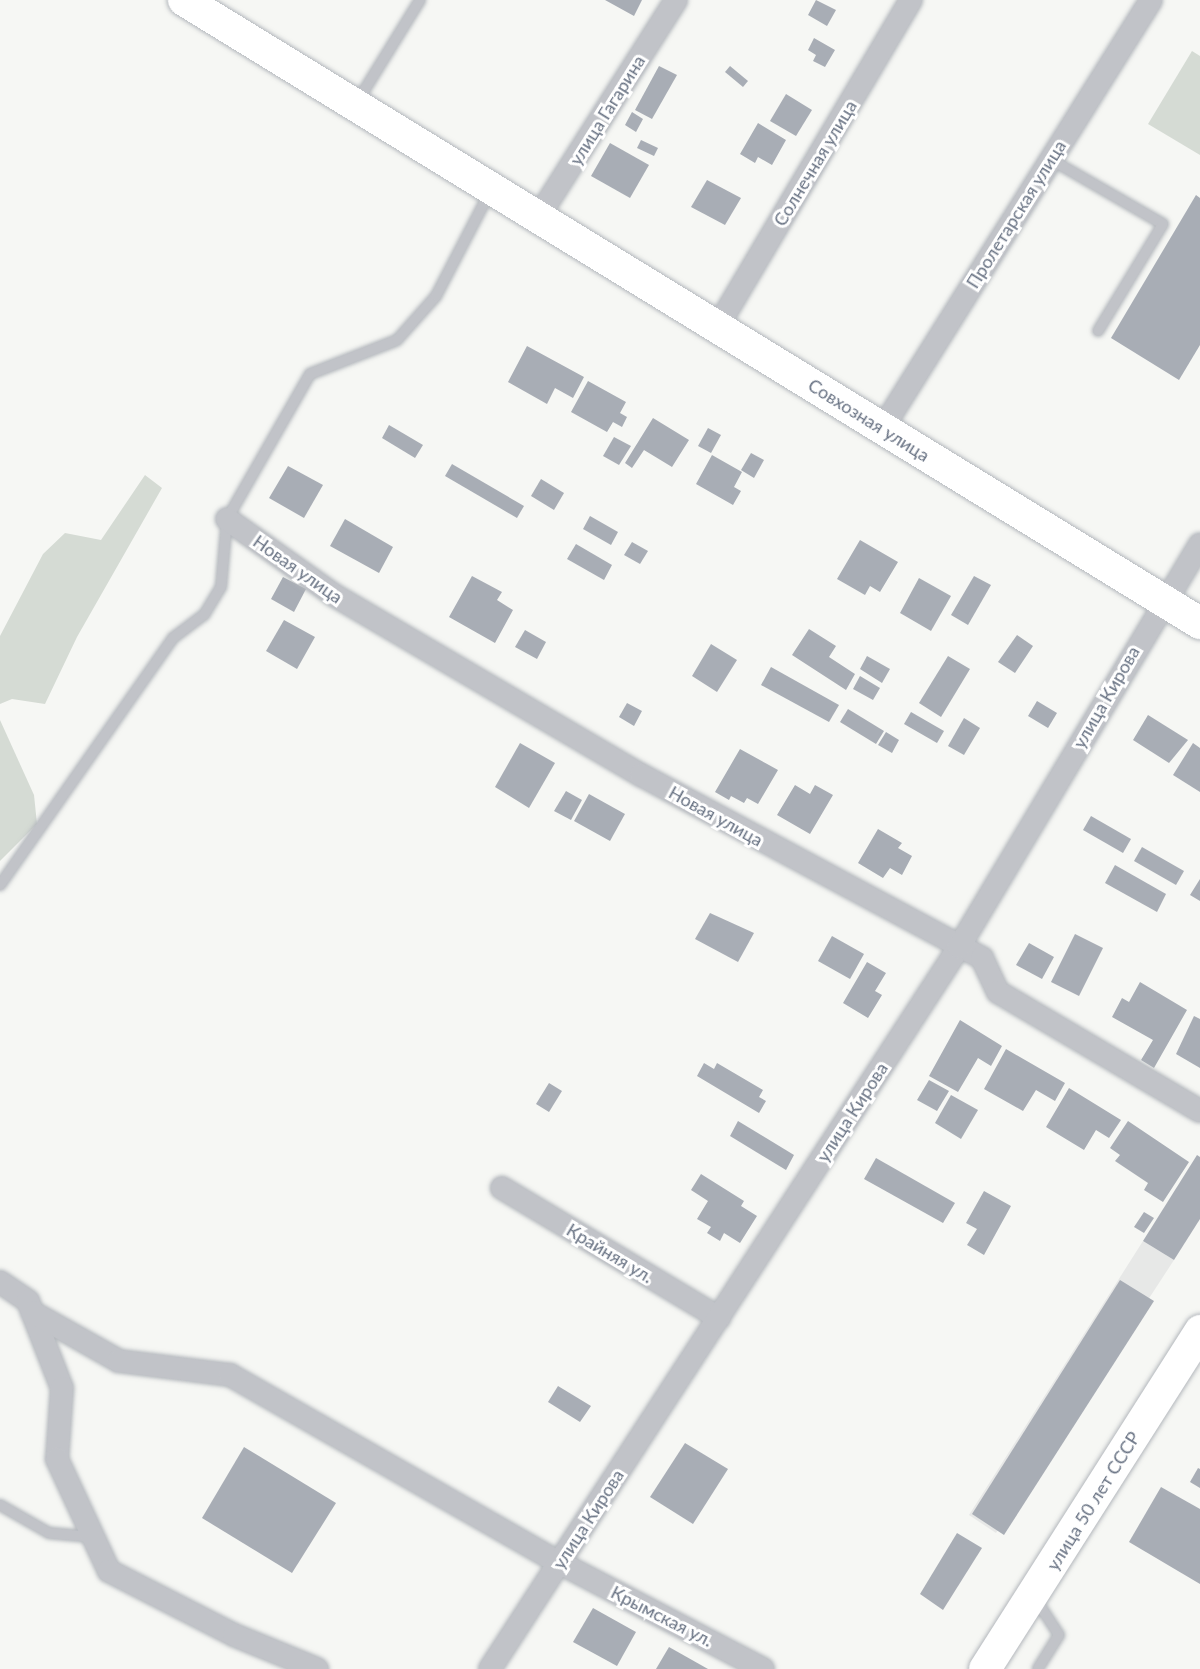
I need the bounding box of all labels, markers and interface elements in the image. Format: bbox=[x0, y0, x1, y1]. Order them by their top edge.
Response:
street label: улица Гагарина bbox=[565, 51, 649, 169]
street label: Солнечная улица bbox=[769, 96, 861, 230]
street label: Пролетарская улица bbox=[962, 136, 1070, 292]
street label: Совхозная улица bbox=[804, 374, 934, 466]
street label: Новая улица bbox=[249, 530, 347, 608]
street label: улица Кирова bbox=[1068, 642, 1144, 752]
street label: Новая улица bbox=[665, 781, 767, 851]
street label: улица Кирова bbox=[812, 1058, 892, 1166]
street label: Крайняя ул. bbox=[563, 1219, 657, 1287]
street label: улица 50 лет СССР bbox=[1042, 1428, 1144, 1574]
street label: улица Кирова bbox=[548, 1465, 628, 1573]
street label: Крымская ул. bbox=[608, 1581, 716, 1651]

